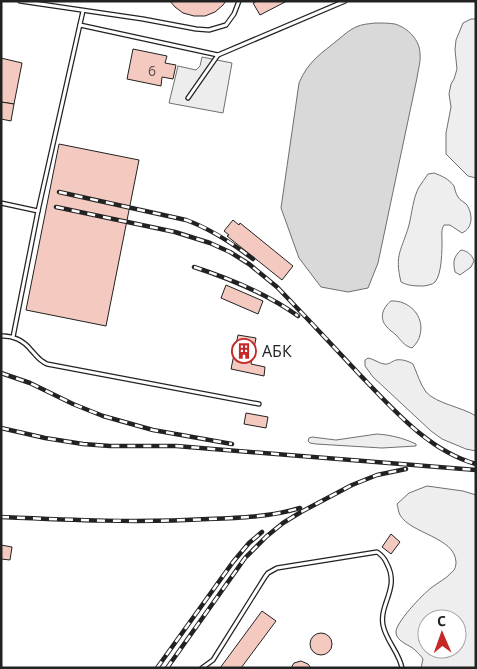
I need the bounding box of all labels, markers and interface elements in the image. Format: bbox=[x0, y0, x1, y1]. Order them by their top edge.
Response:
house number: 6 bbox=[148, 61, 156, 80]
building icon: АБК bbox=[231, 338, 257, 364]
place label: АБК bbox=[262, 340, 292, 362]
north arrow bbox=[417, 609, 467, 659]
text: С bbox=[437, 611, 446, 630]

